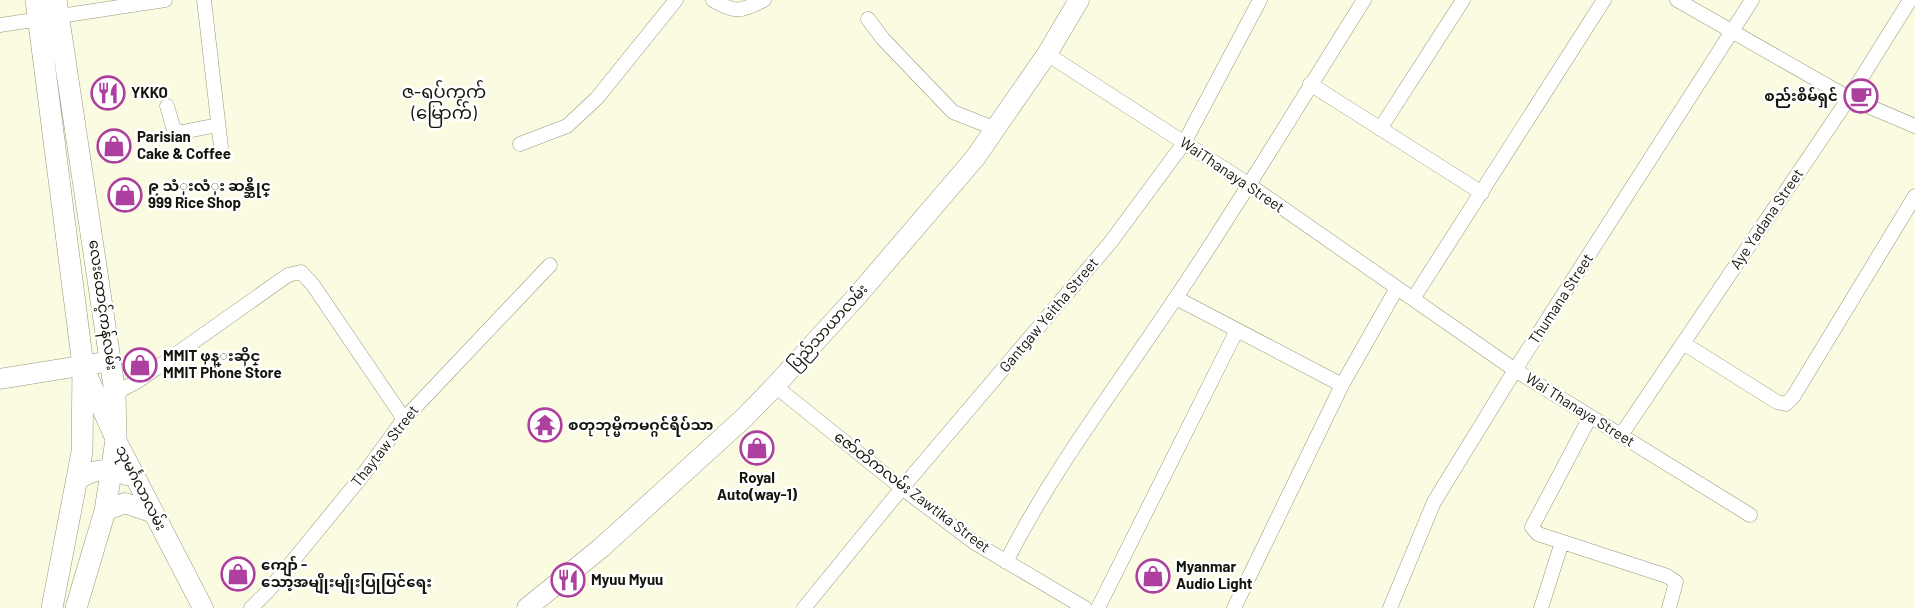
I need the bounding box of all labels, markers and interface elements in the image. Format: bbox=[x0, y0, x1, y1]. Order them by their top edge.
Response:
restaurant icon: YKKO bbox=[90, 75, 126, 111]
cafe icon: စည်းစိမ်ရှင် bbox=[1843, 78, 1879, 114]
district label: ဇ-ရပ်ကွက် (မြောက်) bbox=[402, 79, 486, 128]
place label: YKKO bbox=[131, 83, 168, 101]
place label: စည်းစိမ်ရှင် bbox=[1764, 86, 1838, 108]
place label: Parisian Cake & Coffee bbox=[137, 127, 231, 162]
shop icon: Parisian Cake & Coffee bbox=[96, 128, 132, 164]
street label: WaiThanaya Street bbox=[1177, 133, 1288, 216]
street label: Aye Yadana Street bbox=[1726, 165, 1806, 272]
place label: ၉ သံုးလံုး ဆန္ဆိုင္ 999 Rice Shop bbox=[148, 176, 271, 211]
shop icon: ၉ သံုးလံုး ဆန္ဆိုင္ 999 Rice Shop bbox=[107, 177, 143, 213]
street label: လေးထောင့်ကန်လမ်း bbox=[82, 238, 122, 372]
street label: Thumana Street bbox=[1524, 250, 1596, 347]
street label: Gantgaw Yeitha Street bbox=[995, 253, 1101, 375]
street label: ပြည်သာယာလမ်း bbox=[784, 279, 874, 376]
place label: MMIT ဖုန္းဆိုင္ MMIT Phone Store bbox=[163, 346, 282, 381]
shop icon: MMIT ဖုန္းဆိုင္ MMIT Phone Store bbox=[122, 347, 158, 383]
street label: Wai Thanaya Street bbox=[1523, 368, 1638, 450]
street label: Thaytaw Street bbox=[347, 401, 422, 490]
temple icon: စတုဘုမ္မိကမဂ္ဂင်ရိပ်သာ bbox=[527, 407, 563, 443]
place label: စတုဘုမ္မိကမဂ္ဂင်ရိပ်သာ bbox=[568, 415, 713, 438]
street label: ဇော်တိကလမ်း Zawtika Street bbox=[831, 427, 994, 556]
shop icon: Royal Auto(way-1) bbox=[739, 430, 775, 466]
street label: သုမင်္ဂလာလမ်း bbox=[109, 442, 171, 535]
place label: Royal Auto(way-1) bbox=[717, 468, 798, 503]
place label: ကျော် - သော့အမျိုးမျိုးပြုပြင်ရေး bbox=[261, 555, 432, 594]
shop icon: ကျော် - သော့အမျိုးမျိုးပြုပြင်ရေး bbox=[220, 556, 256, 592]
place label: Myanmar Audio Light bbox=[1176, 557, 1253, 592]
shop icon: Myanmar Audio Light bbox=[1135, 558, 1171, 594]
restaurant icon: Myuu Myuu bbox=[550, 562, 586, 598]
place label: Myuu Myuu bbox=[591, 570, 663, 588]

